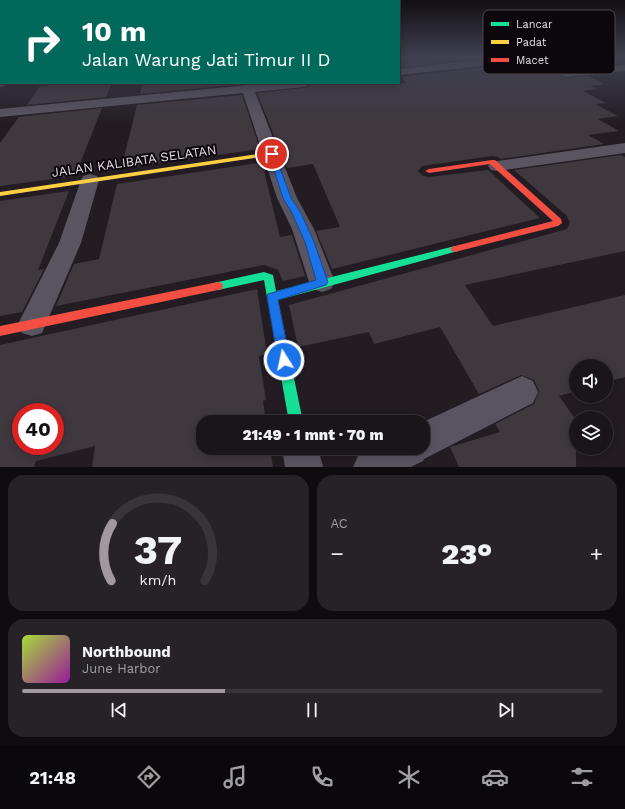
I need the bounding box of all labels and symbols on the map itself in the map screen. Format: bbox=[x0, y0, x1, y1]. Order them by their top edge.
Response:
legend bbox=[483, 10, 615, 74]
text: Lancar bbox=[516, 18, 553, 31]
text: Padat bbox=[516, 36, 547, 49]
text: Macet bbox=[516, 54, 549, 67]
pin bbox=[255, 137, 289, 171]
street label: JALAN KALIBATA SELATAN bbox=[51, 142, 217, 180]
position arrow bbox=[263, 339, 305, 381]
speed limit sign: 40 bbox=[12, 403, 64, 455]

